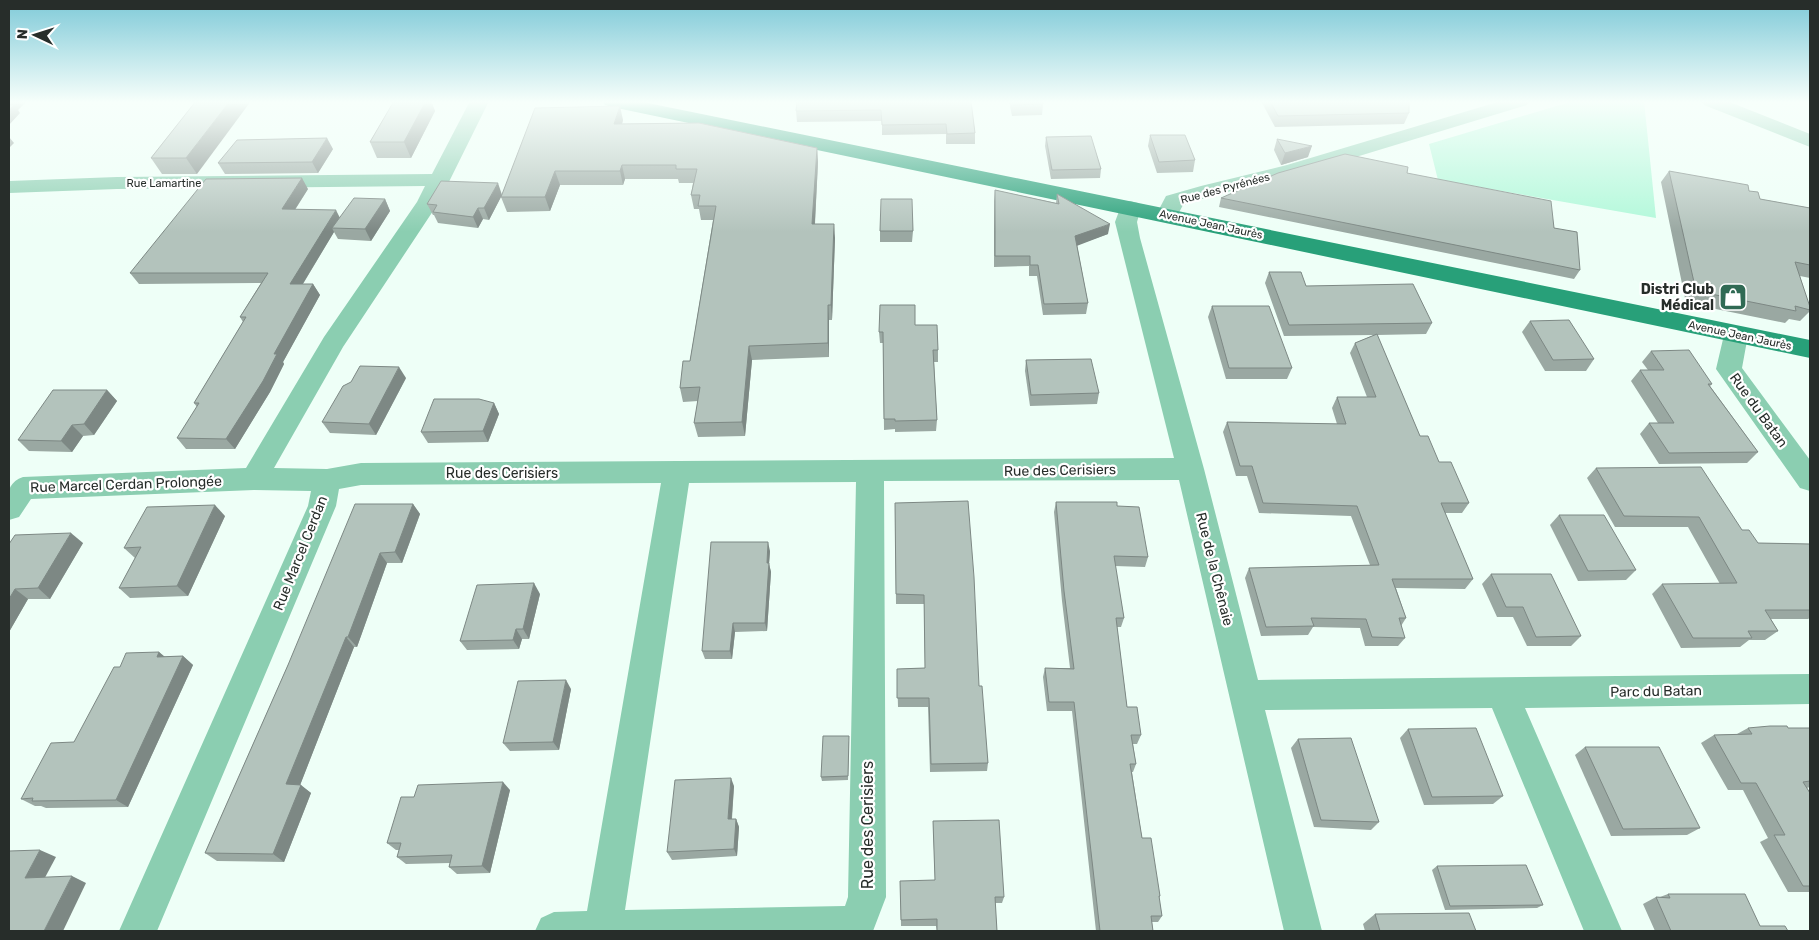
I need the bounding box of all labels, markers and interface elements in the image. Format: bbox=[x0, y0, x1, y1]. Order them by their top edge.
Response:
north arrow bbox=[10, 10, 60, 60]
text: N bbox=[14, 29, 31, 40]
street label: Rue des Pyrénées bbox=[1179, 170, 1271, 207]
street label: Rue Lamartine bbox=[127, 177, 201, 190]
street label: Avenue Jean Jaurès bbox=[1158, 207, 1264, 242]
place label: Distri Club Médical bbox=[1641, 281, 1714, 314]
shop icon: Distri Club Médical bbox=[1718, 282, 1748, 312]
street label: Avenue Jean Jaurès bbox=[1687, 318, 1793, 353]
street label: Rue du Batan bbox=[1726, 370, 1791, 451]
street label: Rue des Cerisiers bbox=[1004, 461, 1116, 480]
street label: Rue des Cerisiers bbox=[446, 465, 558, 482]
street label: Rue Marcel Cerdan Prolongée bbox=[30, 473, 222, 496]
street label: Rue Marcel Cerdan bbox=[270, 493, 331, 613]
street label: Rue de la Chênaie bbox=[1192, 511, 1237, 628]
street label: Parc du Batan bbox=[1610, 682, 1702, 701]
street label: Rue des Cerisiers bbox=[858, 761, 877, 889]

